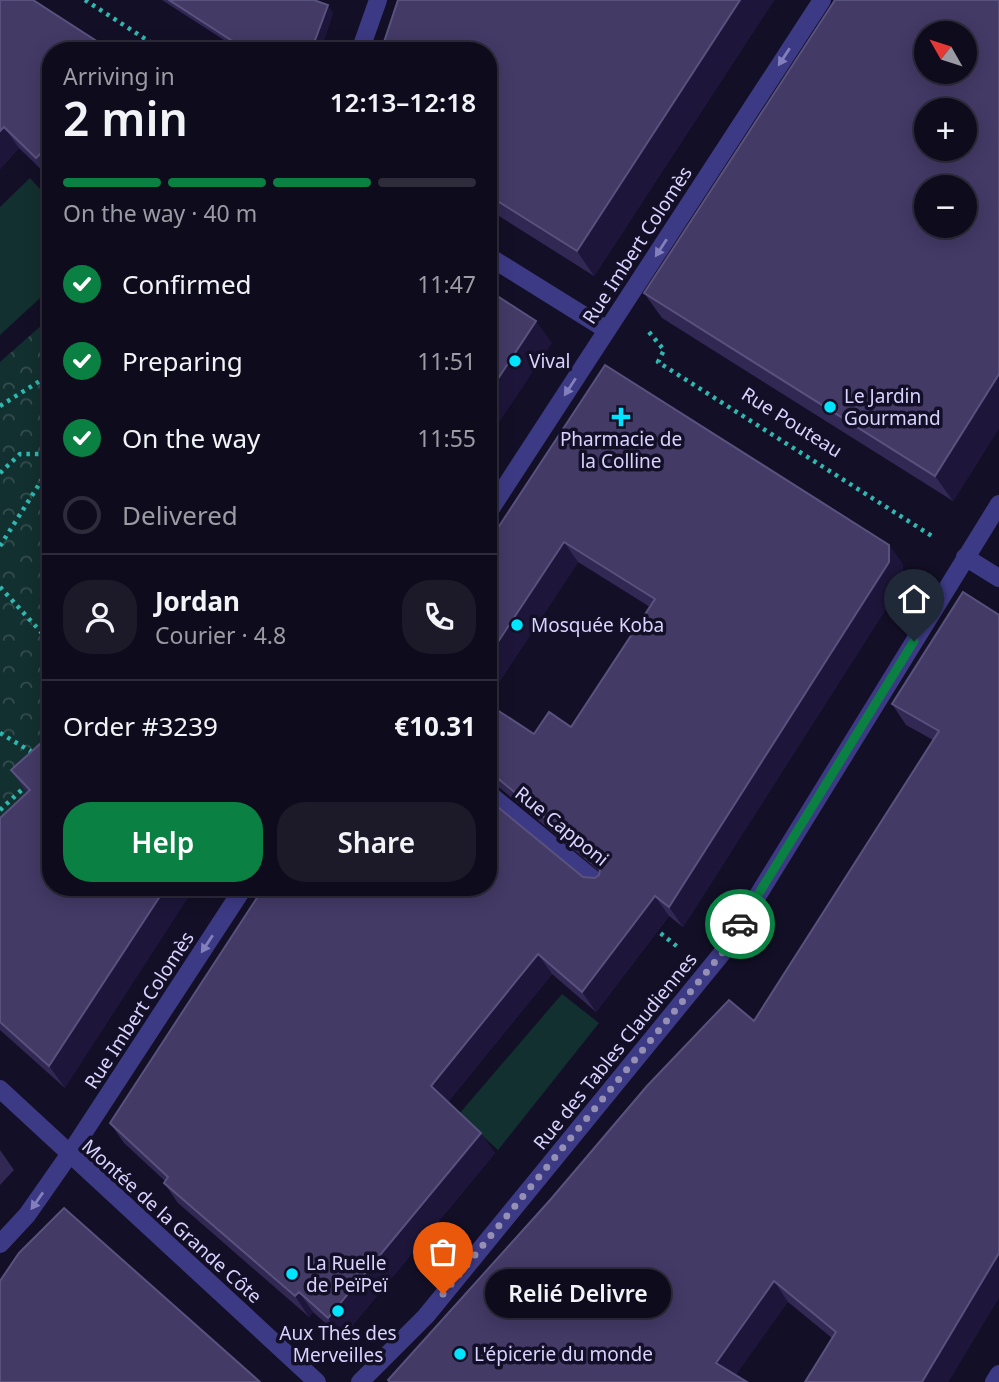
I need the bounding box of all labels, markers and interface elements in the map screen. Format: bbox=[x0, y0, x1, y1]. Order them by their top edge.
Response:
north arrow bbox=[914, 21, 976, 84]
map controls bbox=[914, 21, 977, 238]
one-way arrow bbox=[778, 48, 791, 67]
text: Arriving in bbox=[63, 60, 175, 92]
text: 12:13–12:18 bbox=[330, 84, 476, 120]
text: 2 min bbox=[63, 87, 188, 149]
button: + bbox=[914, 98, 977, 161]
street label: Rue Imbert Colomès bbox=[576, 161, 698, 329]
button: − bbox=[914, 175, 977, 238]
text: On the way · 40 m bbox=[63, 197, 257, 229]
one-way arrow bbox=[654, 238, 667, 258]
icon: check bbox=[63, 265, 101, 303]
text: Confirmed bbox=[122, 266, 252, 302]
text: 11:47 bbox=[417, 268, 476, 300]
icon: check bbox=[63, 342, 101, 380]
text: Preparing bbox=[122, 343, 243, 379]
text: 11:51 bbox=[417, 345, 476, 377]
place label: Vival bbox=[529, 348, 571, 374]
marker: Vival bbox=[507, 353, 523, 369]
one-way arrow bbox=[563, 378, 576, 397]
street label: Rue Pouteau bbox=[737, 381, 847, 463]
place label: Le Jardin Gourmand bbox=[844, 383, 941, 431]
marker: Le Jardin Gourmand bbox=[822, 399, 838, 415]
marker: Pharmacie de la Colline bbox=[613, 409, 629, 425]
icon: check bbox=[63, 419, 101, 457]
text: On the way bbox=[122, 420, 260, 456]
text: 11:55 bbox=[417, 422, 476, 454]
place label: Pharmacie de la Colline bbox=[560, 426, 682, 474]
text: Delivered bbox=[122, 497, 238, 533]
pin bbox=[884, 569, 944, 641]
button: person bbox=[63, 580, 137, 654]
button: phone bbox=[402, 580, 476, 654]
icon: home bbox=[895, 580, 933, 618]
text: Jordan bbox=[155, 583, 240, 619]
place label: Mosquée Koba bbox=[531, 612, 664, 638]
marker: Mosquée Koba bbox=[509, 617, 525, 633]
text: Courier · 4.8 bbox=[155, 619, 286, 651]
text: Order #3239 bbox=[63, 708, 218, 744]
text: €10.31 bbox=[394, 708, 476, 744]
street label: Rue Capponi bbox=[510, 780, 614, 872]
button: Help bbox=[63, 802, 263, 882]
button: Share bbox=[277, 802, 476, 882]
courier bbox=[705, 889, 775, 959]
icon: car bbox=[721, 905, 759, 943]
street label: Rue Imbert Colomès bbox=[78, 926, 200, 1094]
one-way arrow bbox=[200, 935, 213, 954]
street label: Rue des Tables Claudiennes bbox=[527, 947, 703, 1155]
street label: Montée de la Grande Côte bbox=[76, 1133, 268, 1309]
one-way arrow bbox=[31, 1192, 44, 1211]
pin bbox=[413, 1222, 473, 1294]
icon: bag bbox=[424, 1233, 462, 1271]
place label: La Ruelle de PeïPeï bbox=[306, 1250, 389, 1298]
marker: La Ruelle de PeïPeï bbox=[284, 1266, 300, 1282]
callout: Relié Delivre bbox=[485, 1270, 670, 1318]
text: Relié Delivre bbox=[508, 1277, 648, 1309]
marker: Aux Thés des Merveilles bbox=[330, 1303, 346, 1319]
place label: Aux Thés des Merveilles bbox=[279, 1320, 397, 1368]
place label: L'épicerie du monde bbox=[474, 1341, 653, 1367]
marker: L'épicerie du monde bbox=[452, 1346, 468, 1362]

